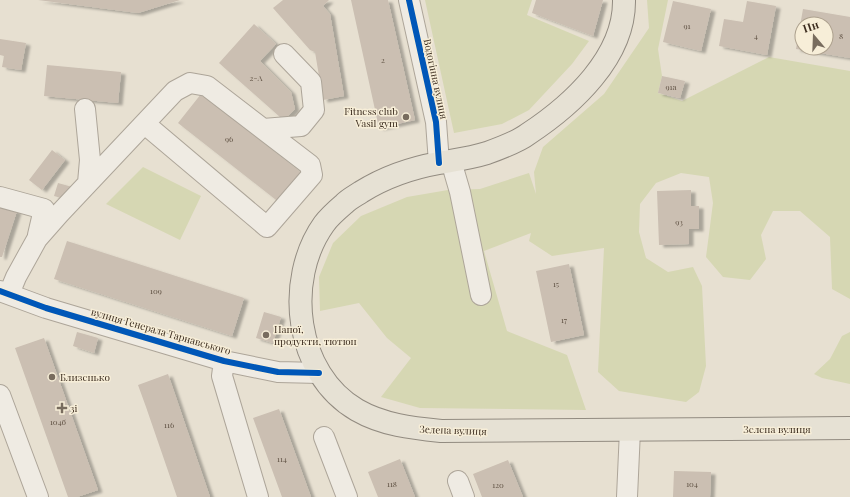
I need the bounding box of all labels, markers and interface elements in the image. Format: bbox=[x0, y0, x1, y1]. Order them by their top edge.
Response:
north arrow bbox=[794, 16, 834, 56]
text: Пн bbox=[801, 16, 820, 36]
house number: 91 bbox=[683, 20, 691, 31]
house number: 4 bbox=[754, 30, 758, 41]
house number: 8 bbox=[839, 30, 843, 41]
street label: Водогінна вулиця bbox=[421, 38, 451, 121]
house number: 2 bbox=[381, 54, 385, 65]
house number: 2-A bbox=[250, 72, 263, 83]
house number: 91а bbox=[665, 81, 677, 92]
place label: Fitness club Vasil gym bbox=[344, 104, 398, 130]
marker: Fitness club Vasil gym bbox=[401, 112, 411, 122]
house number: 96 bbox=[225, 133, 233, 144]
house number: 93 bbox=[675, 216, 683, 227]
house number: 15 bbox=[553, 278, 559, 289]
house number: 109 bbox=[150, 285, 162, 296]
street label: вулиця Генерала Тарнавського bbox=[89, 304, 233, 358]
house number: 17 bbox=[561, 314, 568, 325]
place label: Напої, продукти, тютюн bbox=[274, 322, 357, 348]
marker: Напої, продукти, тютюн bbox=[261, 330, 271, 340]
place label: Близенько bbox=[60, 370, 110, 384]
marker: Близенько bbox=[47, 372, 57, 382]
place label: 3і bbox=[70, 401, 78, 415]
marker: 3і bbox=[57, 403, 67, 413]
house number: 104б bbox=[50, 416, 67, 427]
house number: 116 bbox=[164, 419, 174, 430]
street label: Зелена вулиця bbox=[419, 422, 488, 438]
street label: Зелена вулиця bbox=[743, 422, 811, 436]
house number: 114 bbox=[277, 453, 287, 464]
house number: 118 bbox=[387, 478, 397, 489]
house number: 104 bbox=[686, 478, 698, 489]
house number: 120 bbox=[492, 479, 504, 490]

